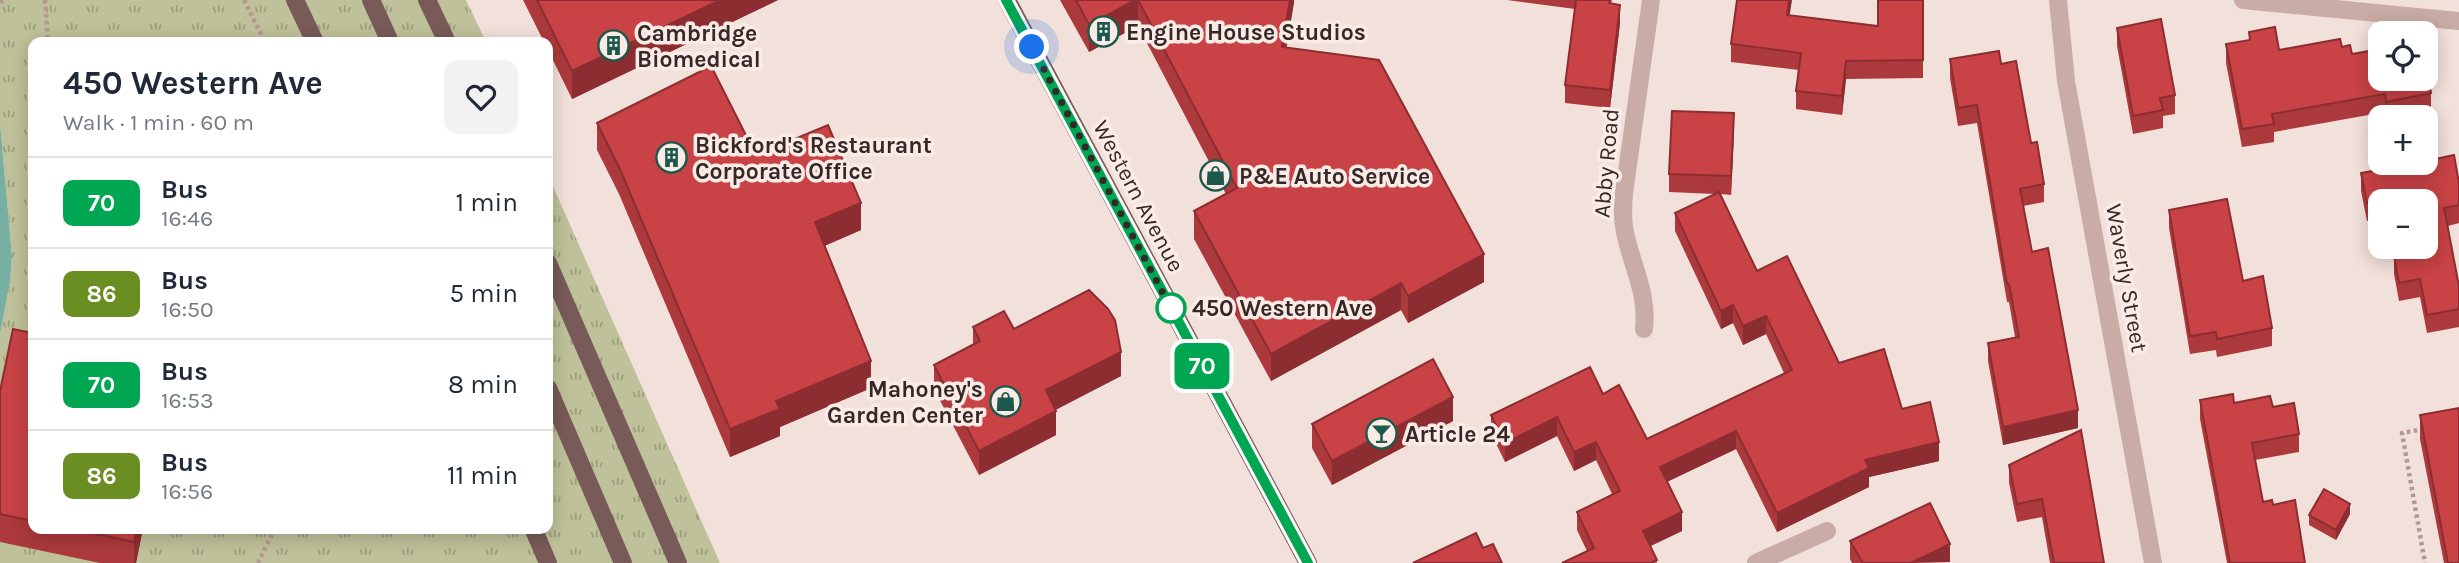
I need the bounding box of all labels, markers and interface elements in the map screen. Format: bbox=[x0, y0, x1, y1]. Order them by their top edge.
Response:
building icon: Engine House Studios bbox=[1086, 15, 1120, 49]
place label: Engine House Studios bbox=[1126, 19, 1366, 46]
place label: Cambridge Biomedical bbox=[637, 20, 761, 73]
map controls bbox=[2368, 21, 2438, 259]
button: locate bbox=[2368, 21, 2438, 91]
building icon: Cambridge Biomedical bbox=[597, 29, 631, 63]
your location bbox=[1014, 29, 1049, 64]
button: heart bbox=[444, 60, 518, 134]
text: 450 Western Ave bbox=[63, 64, 323, 102]
button: + bbox=[2368, 105, 2438, 175]
street label: Abby Road bbox=[1588, 107, 1625, 219]
text: Walk · 1 min · 60 m bbox=[63, 109, 254, 136]
street label: Western Avenue bbox=[1087, 116, 1190, 277]
place label: Bickford's Restaurant Corporate Office bbox=[695, 132, 932, 185]
building icon: Bickford's Restaurant Corporate Office bbox=[655, 141, 689, 175]
shop icon: P&E Auto Service bbox=[1199, 159, 1233, 193]
place label: P&E Auto Service bbox=[1239, 163, 1430, 190]
text: Bus bbox=[161, 174, 208, 205]
text: 1 min bbox=[455, 187, 518, 218]
text: 70 bbox=[88, 189, 115, 217]
button: − bbox=[2368, 189, 2438, 259]
street label: Waverly Street bbox=[2100, 202, 2153, 355]
text: 16:46 bbox=[161, 205, 213, 232]
text: Bus bbox=[161, 265, 208, 296]
text: 5 min bbox=[449, 278, 518, 309]
text: 86 bbox=[86, 280, 117, 308]
marker: 450 Western Ave bbox=[1156, 293, 1186, 323]
place label: 450 Western Ave bbox=[1192, 295, 1373, 322]
text: 16:50 bbox=[161, 296, 214, 323]
line badge: 70 bbox=[1170, 343, 1234, 389]
text: 70 bbox=[1188, 352, 1216, 380]
text: Bus bbox=[161, 356, 208, 387]
text: 8 min bbox=[448, 369, 518, 400]
text: 70 bbox=[88, 371, 115, 399]
place label: Mahoney's Garden Center bbox=[827, 376, 983, 429]
shop icon: Mahoney's Garden Center bbox=[989, 385, 1023, 419]
text: 16:53 bbox=[161, 387, 214, 414]
bar icon: Article 24 bbox=[1365, 417, 1399, 451]
place label: Article 24 bbox=[1405, 421, 1510, 448]
text: Bus bbox=[161, 447, 208, 478]
text: 11 min bbox=[447, 460, 518, 491]
text: 86 bbox=[86, 462, 117, 490]
text: 16:56 bbox=[161, 478, 213, 505]

